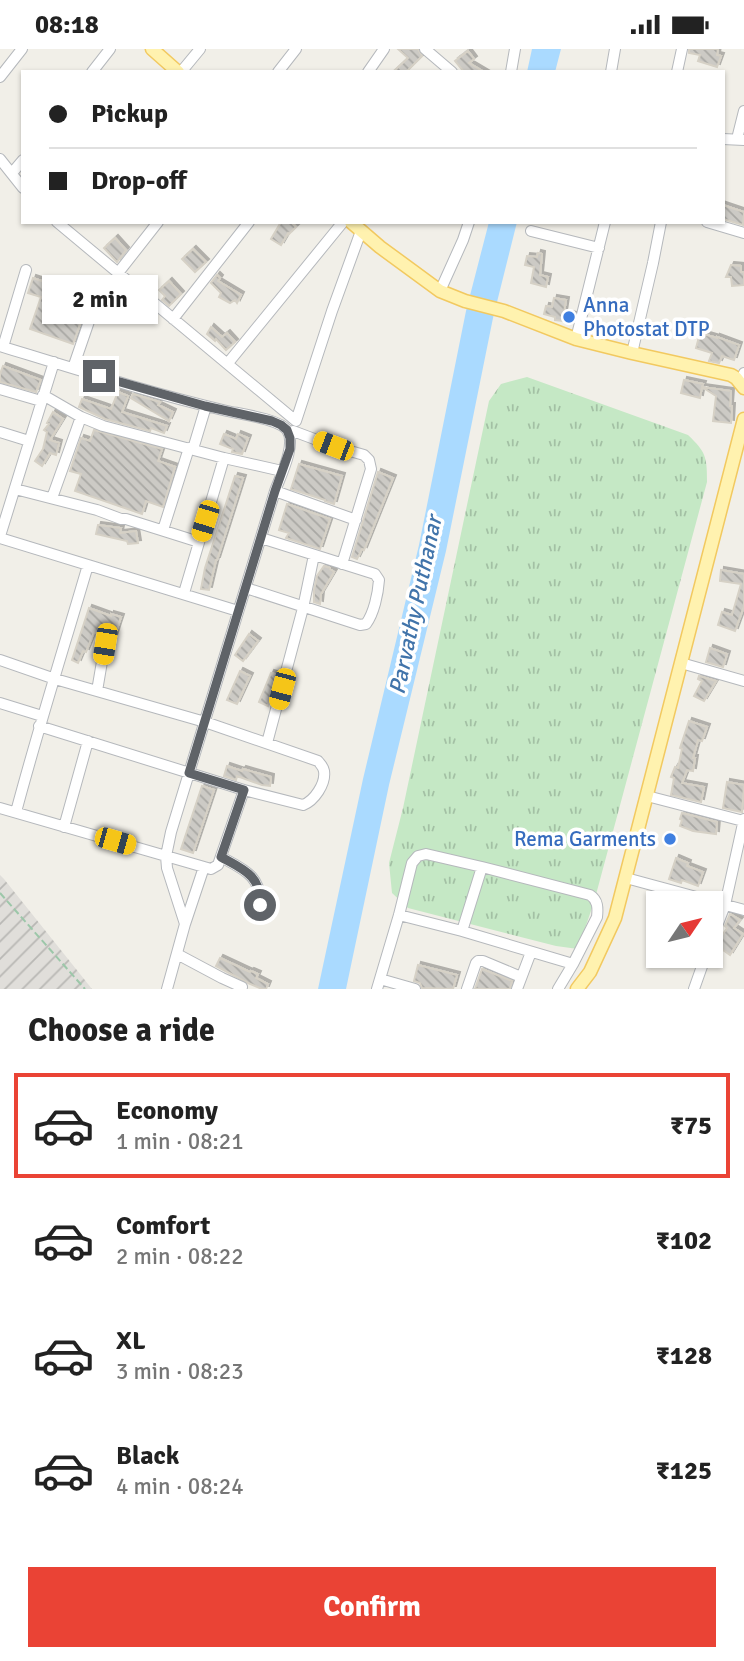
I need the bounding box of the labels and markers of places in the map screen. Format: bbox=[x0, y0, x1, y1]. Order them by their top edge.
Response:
place label: Anna Photostat DTP bbox=[583, 292, 710, 342]
marker: Anna Photostat DTP bbox=[561, 309, 577, 325]
place label: Rema Garments bbox=[514, 826, 656, 852]
marker: Rema Garments bbox=[662, 831, 678, 847]

